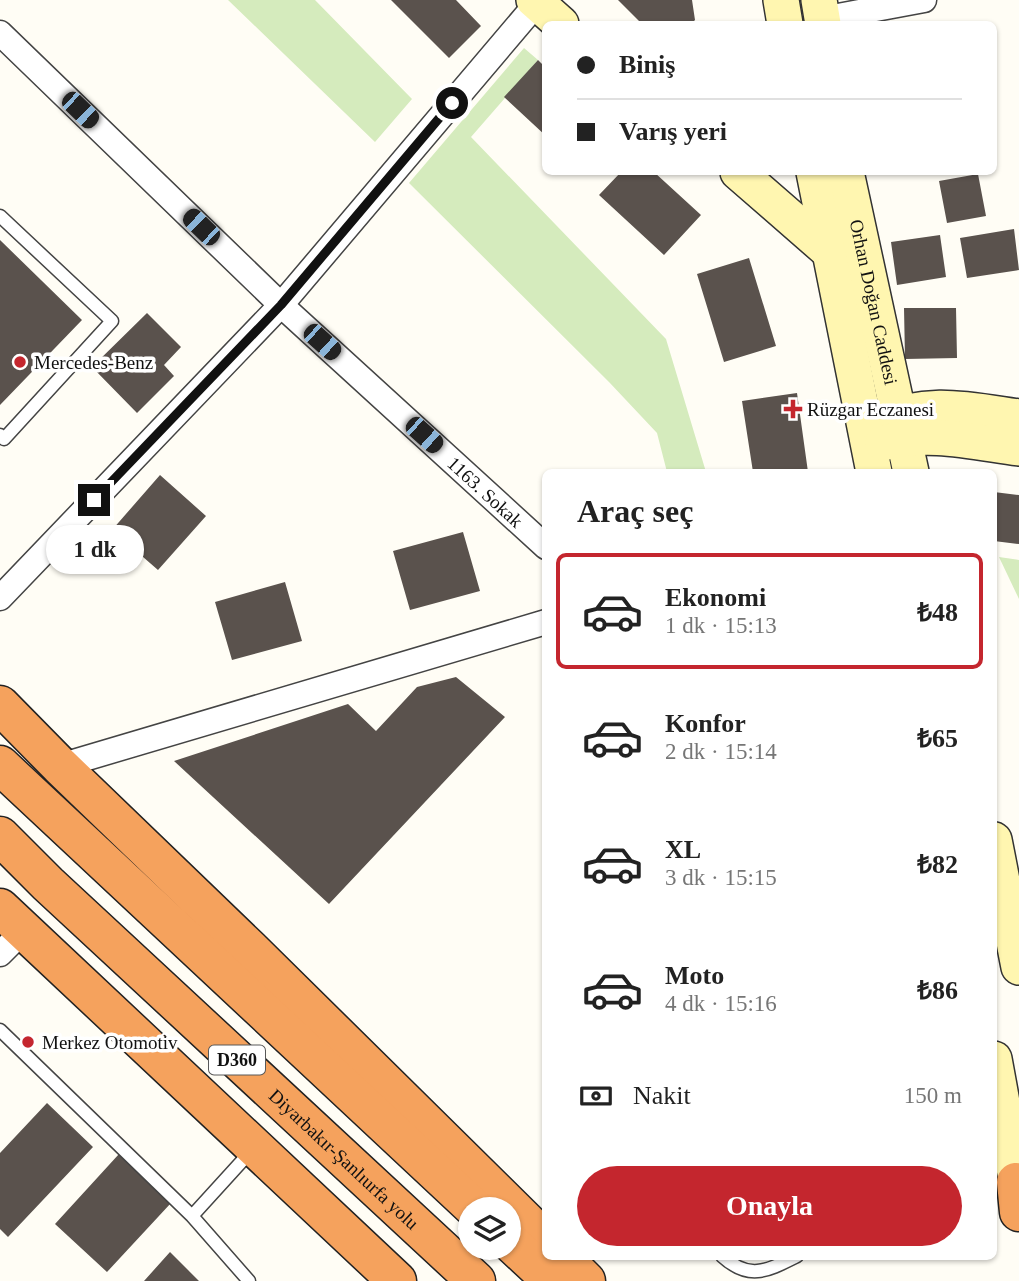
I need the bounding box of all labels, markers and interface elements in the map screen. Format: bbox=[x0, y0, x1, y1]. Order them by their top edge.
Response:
text: Biniş bbox=[619, 50, 675, 79]
route start bbox=[436, 87, 468, 119]
car bbox=[58, 88, 103, 132]
text: Varış yeri bbox=[619, 117, 727, 146]
car bbox=[179, 205, 224, 249]
street label: Orhan Doğan Caddesi bbox=[846, 217, 902, 387]
car bbox=[300, 320, 345, 364]
place label: Mercedes-Benz bbox=[34, 352, 153, 373]
marker: Mercedes-Benz bbox=[12, 354, 28, 370]
place label: Rüzgar Eczanesi bbox=[807, 399, 934, 420]
marker: Rüzgar Eczanesi bbox=[785, 401, 801, 417]
car bbox=[402, 413, 447, 457]
street label: 1163. Sokak bbox=[444, 452, 528, 532]
route end bbox=[78, 484, 110, 516]
text: Araç seç bbox=[577, 493, 693, 529]
callout: 1 dk bbox=[45, 524, 143, 574]
text: 1 dk bbox=[74, 537, 116, 562]
icon: car bbox=[581, 580, 644, 643]
text: Ekonomi bbox=[665, 583, 766, 612]
text: ₺48 bbox=[917, 598, 958, 627]
text: 1 dk · 15:13 bbox=[665, 613, 777, 638]
icon: car bbox=[581, 706, 644, 769]
text: Konfor bbox=[665, 709, 746, 738]
text: ₺65 bbox=[917, 724, 958, 753]
text: 2 dk · 15:14 bbox=[665, 739, 777, 764]
icon: car bbox=[581, 832, 644, 895]
text: XL bbox=[665, 835, 701, 864]
text: ₺82 bbox=[917, 850, 958, 879]
text: 3 dk · 15:15 bbox=[665, 865, 777, 890]
icon: car bbox=[581, 958, 644, 1021]
text: Moto bbox=[665, 961, 724, 990]
text: ₺86 bbox=[917, 976, 958, 1005]
text: 4 dk · 15:16 bbox=[665, 991, 777, 1016]
place label: Merkez Otomotiv bbox=[42, 1032, 178, 1053]
marker: Merkez Otomotiv bbox=[20, 1034, 36, 1050]
road number: D360 bbox=[209, 1045, 265, 1074]
icon: cash bbox=[577, 1077, 615, 1115]
text: Nakit bbox=[633, 1081, 691, 1110]
text: 150 m bbox=[904, 1083, 962, 1108]
street label: Diyarbakır-Şanlıurfa yolu bbox=[265, 1084, 424, 1234]
button: Onayla bbox=[577, 1166, 962, 1246]
map controls bbox=[458, 1197, 521, 1260]
button: layers bbox=[458, 1197, 521, 1260]

